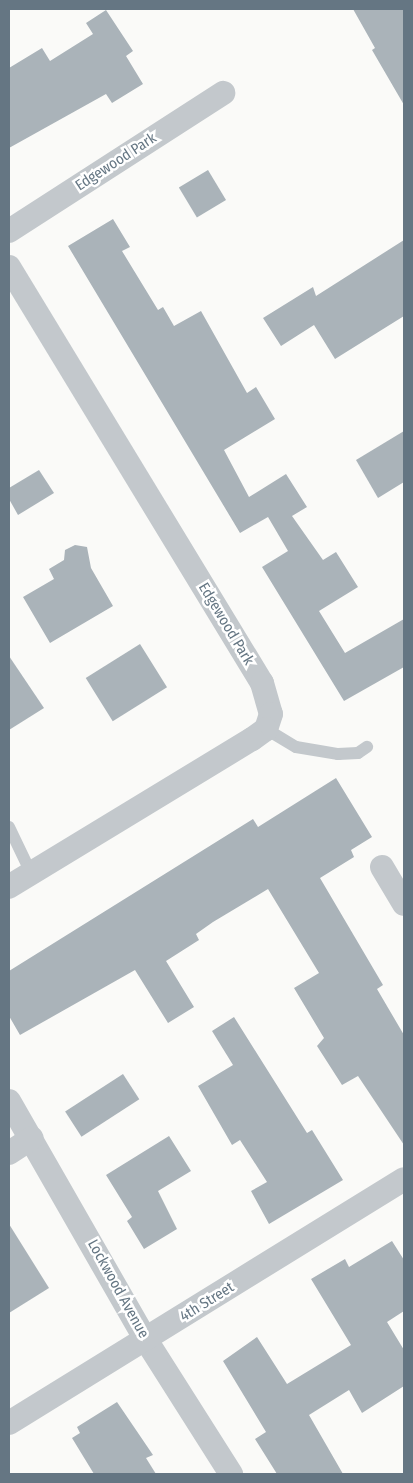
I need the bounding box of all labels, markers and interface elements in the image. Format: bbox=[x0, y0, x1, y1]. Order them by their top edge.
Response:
street label: Edgewood Park bbox=[72, 129, 160, 195]
street label: Edgewood Park bbox=[194, 580, 258, 668]
street label: Lockwood Avenue bbox=[83, 1237, 153, 1341]
street label: 4th Street bbox=[177, 1278, 237, 1326]

